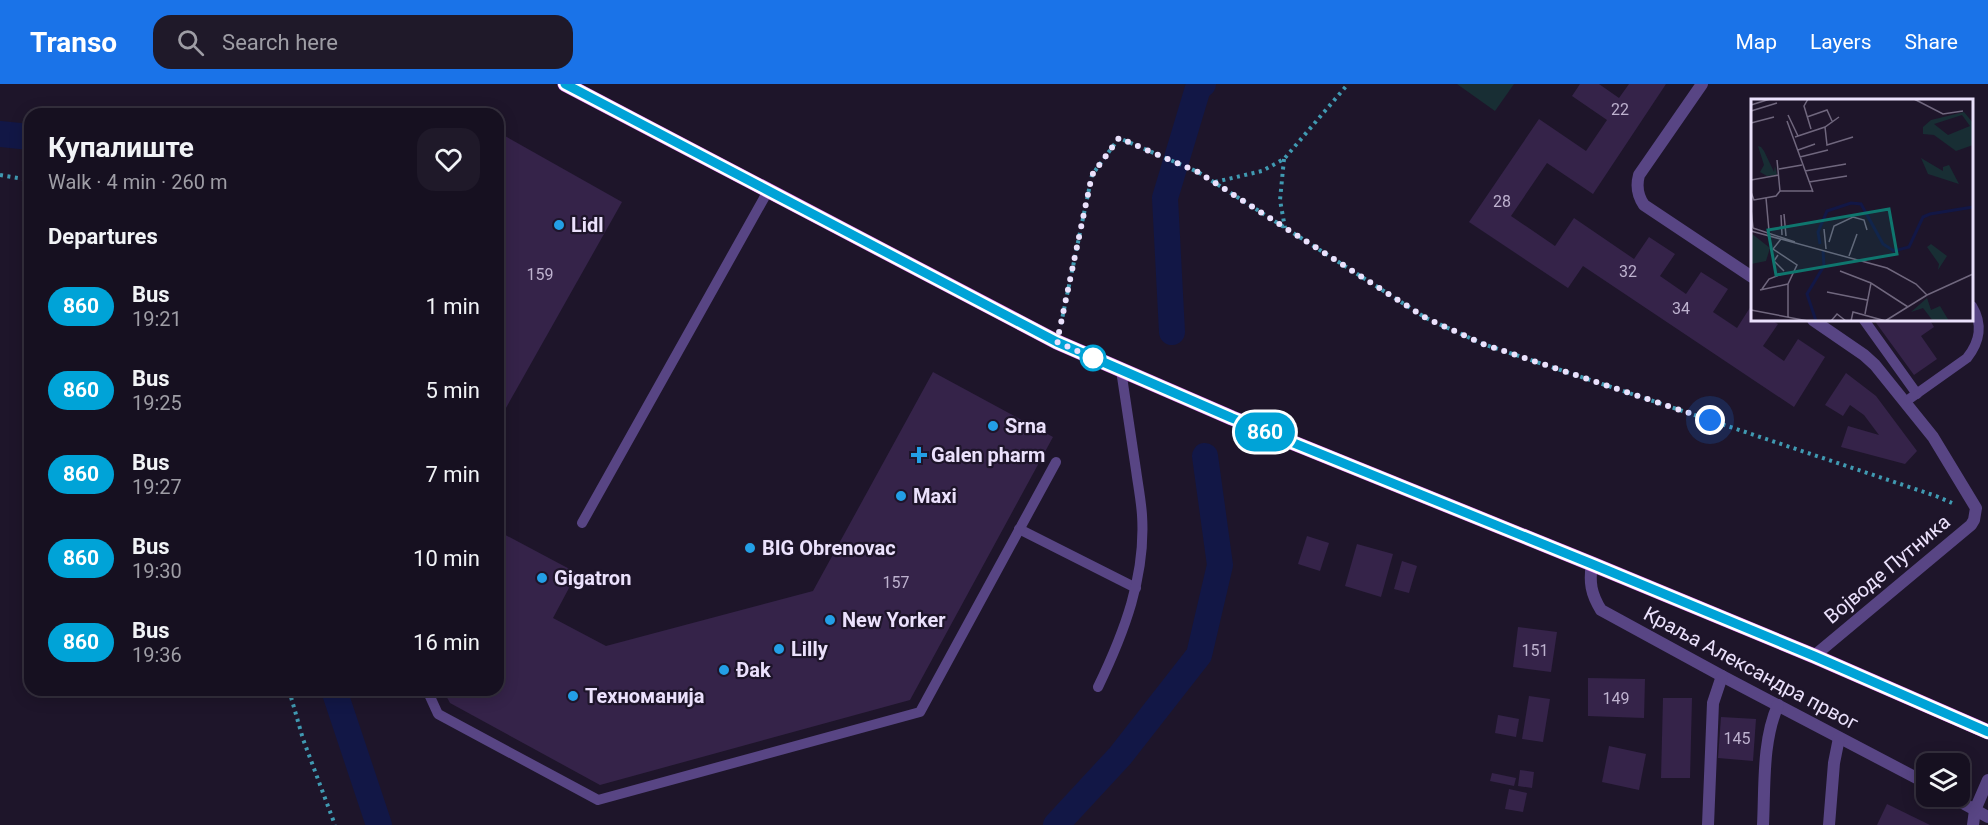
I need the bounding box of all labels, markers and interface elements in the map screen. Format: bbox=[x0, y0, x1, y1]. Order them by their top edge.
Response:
search box bbox=[153, 15, 573, 69]
text: Transo bbox=[30, 26, 117, 59]
icon: search bbox=[174, 26, 207, 59]
text: Search here bbox=[222, 30, 338, 55]
text: Map bbox=[1735, 30, 1777, 54]
text: Layers bbox=[1810, 30, 1871, 54]
text: Share bbox=[1904, 30, 1958, 54]
inset map bbox=[1751, 99, 1973, 321]
house number: 22 bbox=[1611, 100, 1629, 119]
button: heart bbox=[417, 128, 480, 191]
text: Купалиште bbox=[48, 131, 194, 164]
text: Walk · 4 min · 260 m bbox=[48, 170, 227, 194]
house number: 28 bbox=[1493, 192, 1511, 211]
place label: Lidl bbox=[571, 213, 604, 237]
marker: Lidl bbox=[552, 218, 566, 232]
text: Departures bbox=[48, 224, 158, 249]
house number: 32 bbox=[1619, 262, 1637, 281]
house number: 159 bbox=[527, 265, 553, 284]
text: Bus bbox=[132, 282, 170, 307]
text: 860 bbox=[63, 294, 99, 318]
text: 1 min bbox=[425, 294, 480, 319]
house number: 34 bbox=[1672, 299, 1690, 318]
text: 19:21 bbox=[132, 307, 182, 331]
unlabelled marker bbox=[1080, 345, 1106, 371]
text: Bus bbox=[132, 366, 170, 391]
text: 860 bbox=[63, 378, 99, 402]
text: 5 min bbox=[425, 378, 480, 403]
text: 19:25 bbox=[132, 391, 182, 415]
your location bbox=[1695, 405, 1725, 435]
line badge: 860 bbox=[1230, 412, 1300, 452]
place label: Srna bbox=[1005, 414, 1047, 438]
marker: Srna bbox=[986, 419, 1000, 433]
text: 860 bbox=[1247, 420, 1283, 444]
place label: Galen pharm bbox=[931, 443, 1045, 467]
marker: Galen pharm bbox=[912, 448, 926, 462]
text: Bus bbox=[132, 450, 170, 475]
text: 860 bbox=[63, 462, 99, 486]
text: 7 min bbox=[425, 462, 480, 487]
text: 19:27 bbox=[132, 475, 182, 499]
place label: Maxi bbox=[913, 484, 957, 508]
marker: Maxi bbox=[894, 489, 908, 503]
street label: Војводе Путника bbox=[1819, 509, 1955, 629]
text: Bus bbox=[132, 534, 170, 559]
place label: BIG Obrenovac bbox=[762, 536, 896, 560]
marker: BIG Obrenovac bbox=[743, 541, 757, 555]
text: 860 bbox=[63, 546, 99, 570]
text: 10 min bbox=[413, 546, 480, 571]
text: 19:30 bbox=[132, 559, 182, 583]
place label: Gigatron bbox=[554, 566, 631, 590]
marker: Gigatron bbox=[535, 571, 549, 585]
house number: 157 bbox=[883, 573, 909, 592]
street label: Краља Александра првог bbox=[1640, 601, 1863, 735]
place label: New Yorker bbox=[842, 608, 946, 632]
marker: New Yorker bbox=[823, 613, 837, 627]
text: Bus bbox=[132, 618, 170, 643]
text: 860 bbox=[63, 630, 99, 654]
text: 16 min bbox=[413, 630, 480, 655]
place label: Lilly bbox=[791, 637, 829, 661]
house number: 151 bbox=[1522, 641, 1548, 660]
marker: Lilly bbox=[772, 642, 786, 656]
text: 19:36 bbox=[132, 643, 182, 667]
place label: Đak bbox=[736, 658, 771, 682]
marker: Đak bbox=[717, 663, 731, 677]
place label: Техноманија bbox=[585, 684, 705, 708]
marker: Техноманија bbox=[566, 689, 580, 703]
house number: 149 bbox=[1603, 689, 1629, 708]
house number: 145 bbox=[1724, 729, 1750, 748]
map controls bbox=[1916, 753, 1970, 807]
button: layers bbox=[1916, 753, 1970, 807]

